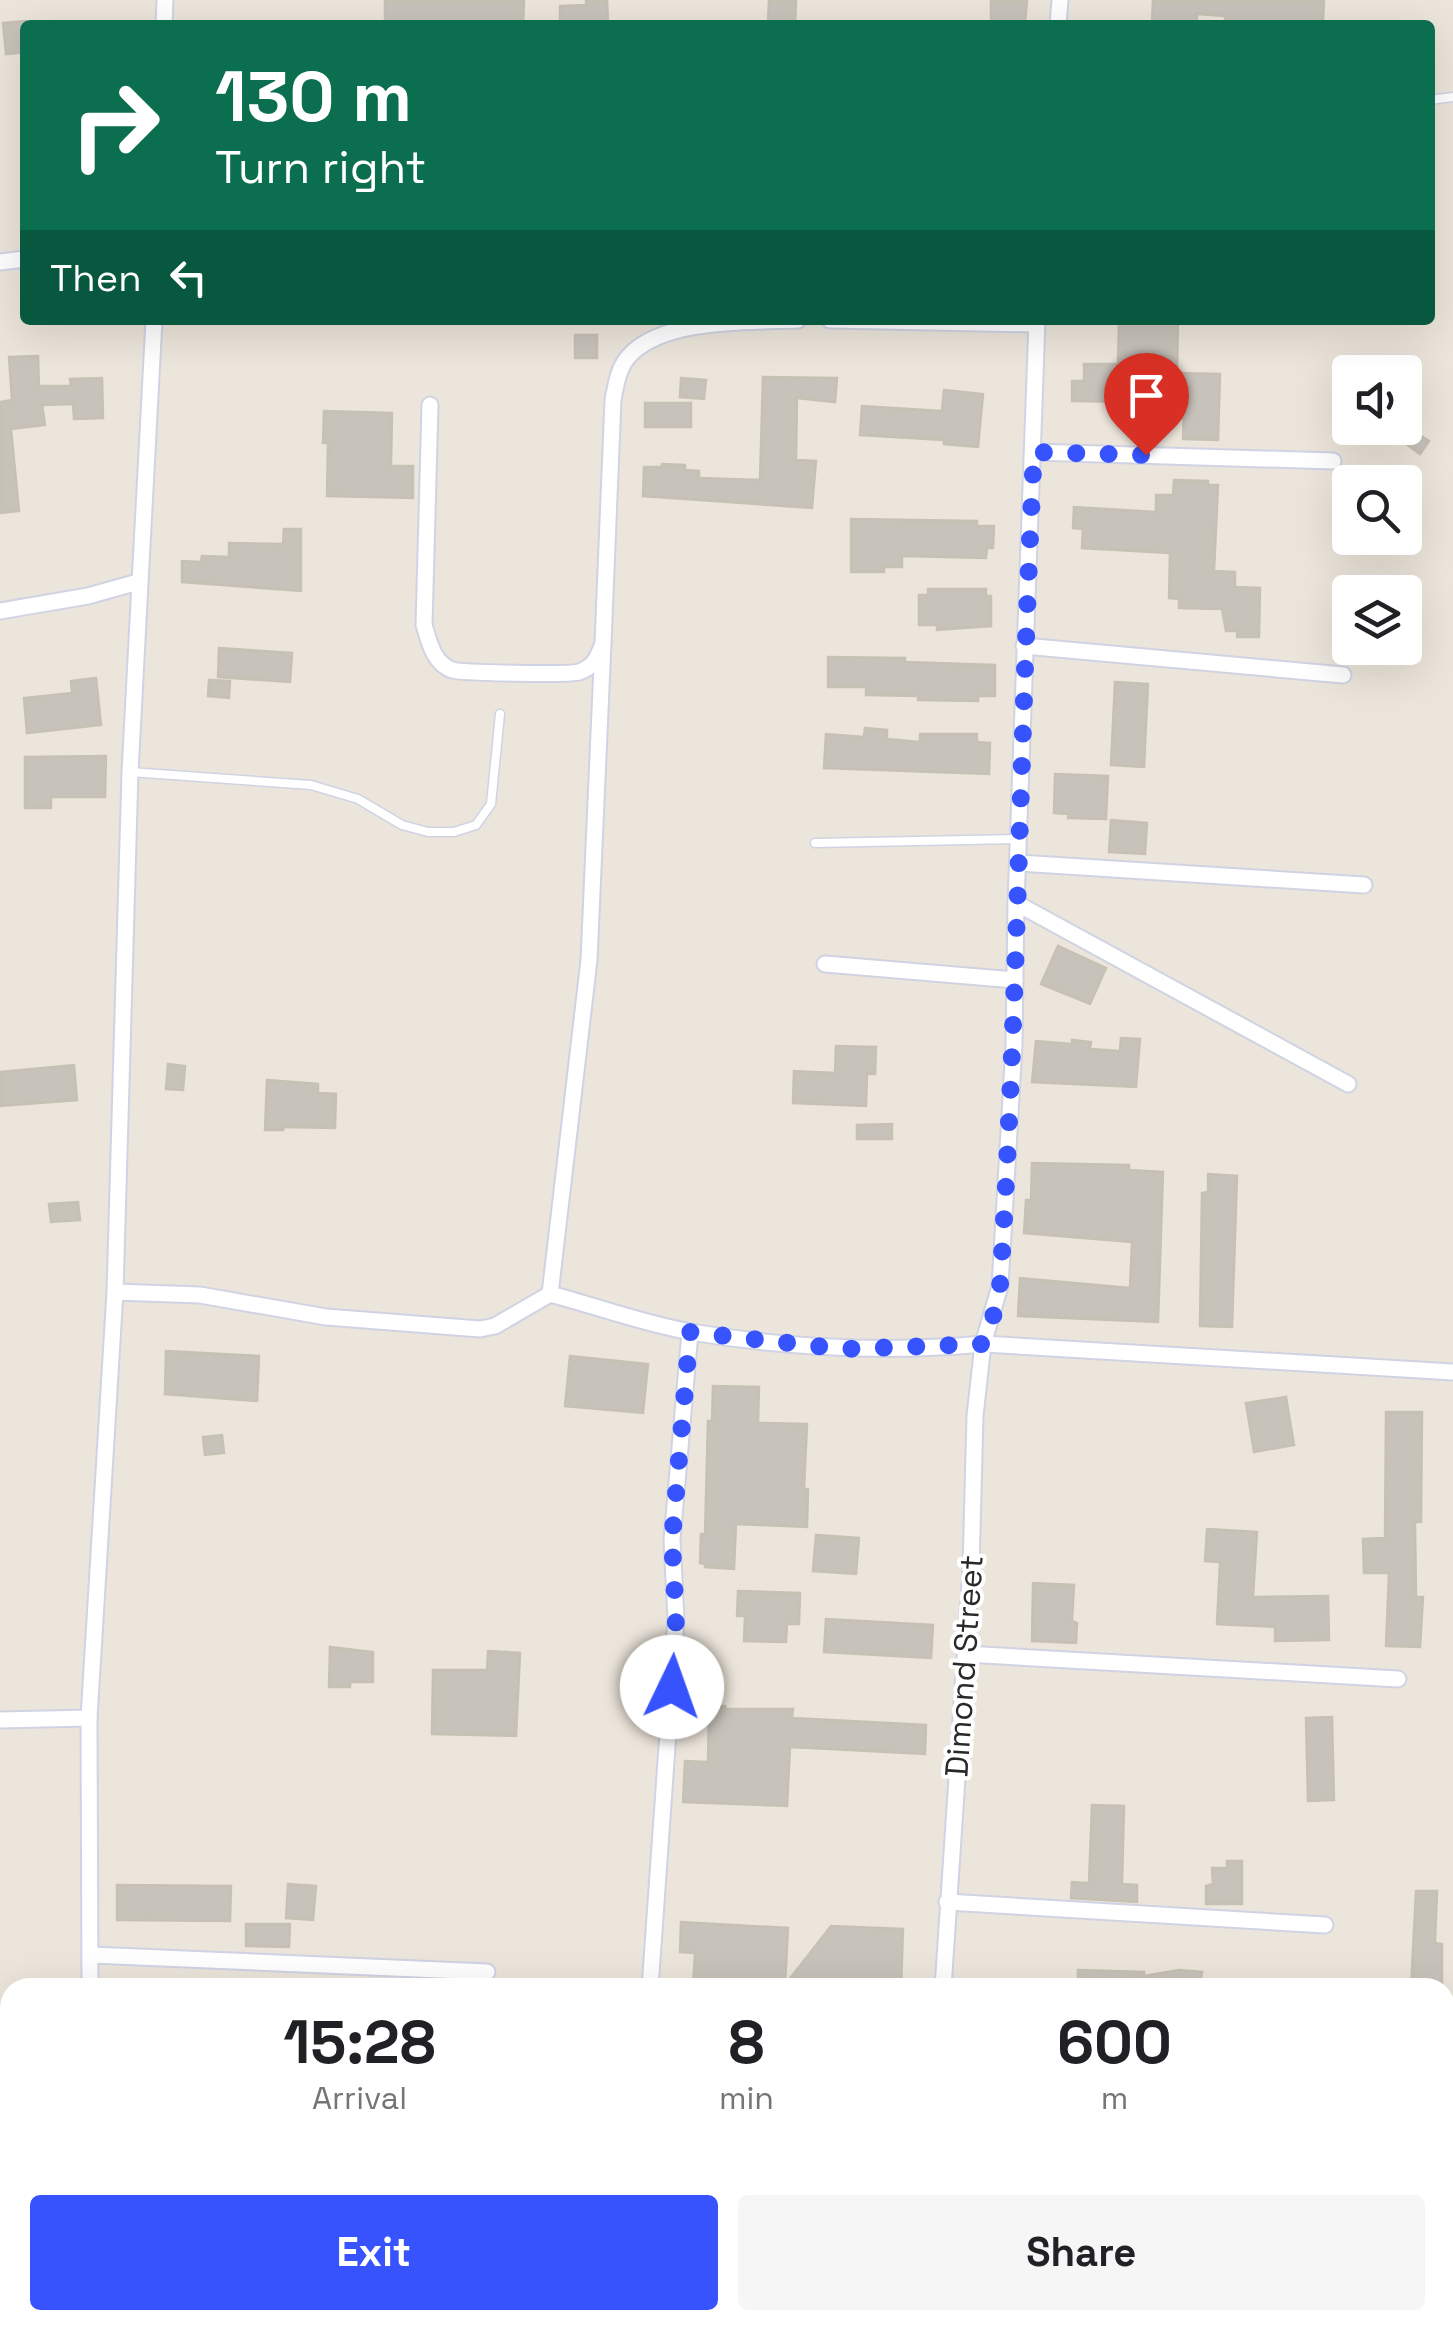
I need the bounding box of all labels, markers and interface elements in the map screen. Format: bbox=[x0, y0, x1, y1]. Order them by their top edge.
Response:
text: 130 m bbox=[215, 52, 412, 141]
icon: right bbox=[50, 60, 180, 190]
text: Turn right bbox=[215, 139, 426, 196]
icon: left bbox=[161, 250, 216, 305]
text: Then bbox=[50, 254, 141, 302]
pin bbox=[1104, 353, 1189, 456]
map controls bbox=[1332, 355, 1422, 665]
button: sound bbox=[1332, 355, 1422, 445]
icon: arrive bbox=[1119, 368, 1174, 423]
button: search bbox=[1332, 465, 1422, 555]
button: layers bbox=[1332, 575, 1422, 665]
street label: Dimond Street bbox=[936, 1554, 992, 1778]
position arrow bbox=[620, 1635, 724, 1739]
text: 15:28 bbox=[283, 2004, 436, 2081]
text: 8 bbox=[728, 2004, 764, 2081]
text: 600 bbox=[1057, 2004, 1172, 2081]
text: Arrival bbox=[312, 2078, 407, 2118]
text: min bbox=[719, 2078, 774, 2118]
text: m bbox=[1101, 2078, 1128, 2118]
button: Exit bbox=[30, 2195, 718, 2310]
button: Share bbox=[738, 2195, 1425, 2310]

